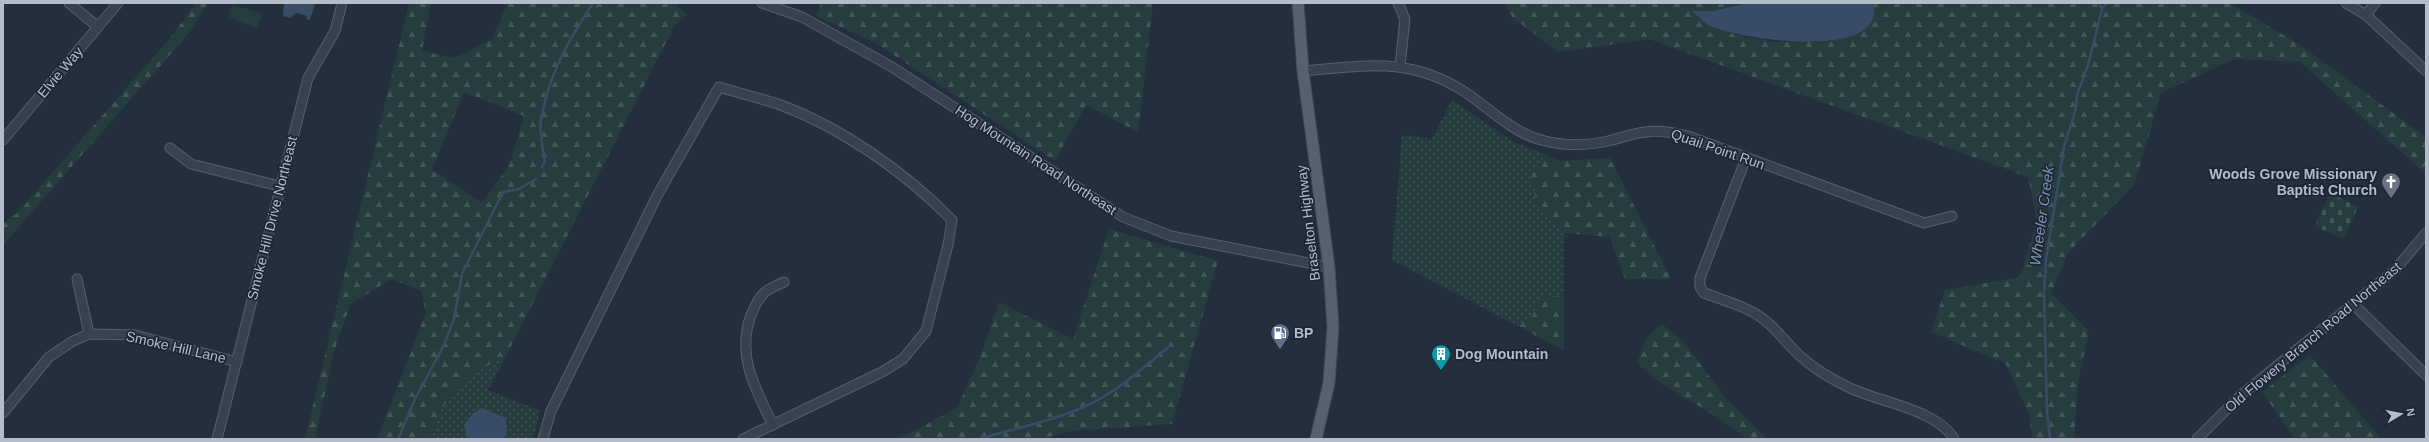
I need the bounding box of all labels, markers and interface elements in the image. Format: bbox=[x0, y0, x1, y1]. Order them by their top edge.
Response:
street label: Elvie Way bbox=[34, 43, 86, 101]
street label: Hog Mountain Road Northeast bbox=[952, 102, 1120, 218]
street label: Quail Point Run bbox=[1669, 125, 1767, 173]
street label: Smoke Hill Drive Northeast bbox=[244, 134, 300, 301]
street label: Braselton Highway bbox=[1293, 164, 1323, 282]
water label: Wheeler Creek bbox=[2026, 164, 2057, 267]
place label: Woods Grove Missionary Baptist Church bbox=[2209, 166, 2377, 198]
church icon: Woods Grove Missionary Baptist Church bbox=[2380, 171, 2402, 199]
street label: Old Flowery Branch Road Northeast bbox=[2222, 259, 2404, 415]
fuel station icon: BP bbox=[1269, 322, 1291, 350]
place label: BP bbox=[1294, 325, 1313, 341]
street label: Smoke Hill Lane bbox=[125, 328, 228, 366]
building icon: Dog Mountain bbox=[1430, 343, 1452, 371]
place label: Dog Mountain bbox=[1455, 346, 1548, 362]
north arrow bbox=[2381, 394, 2421, 434]
text: N bbox=[2404, 407, 2417, 417]

